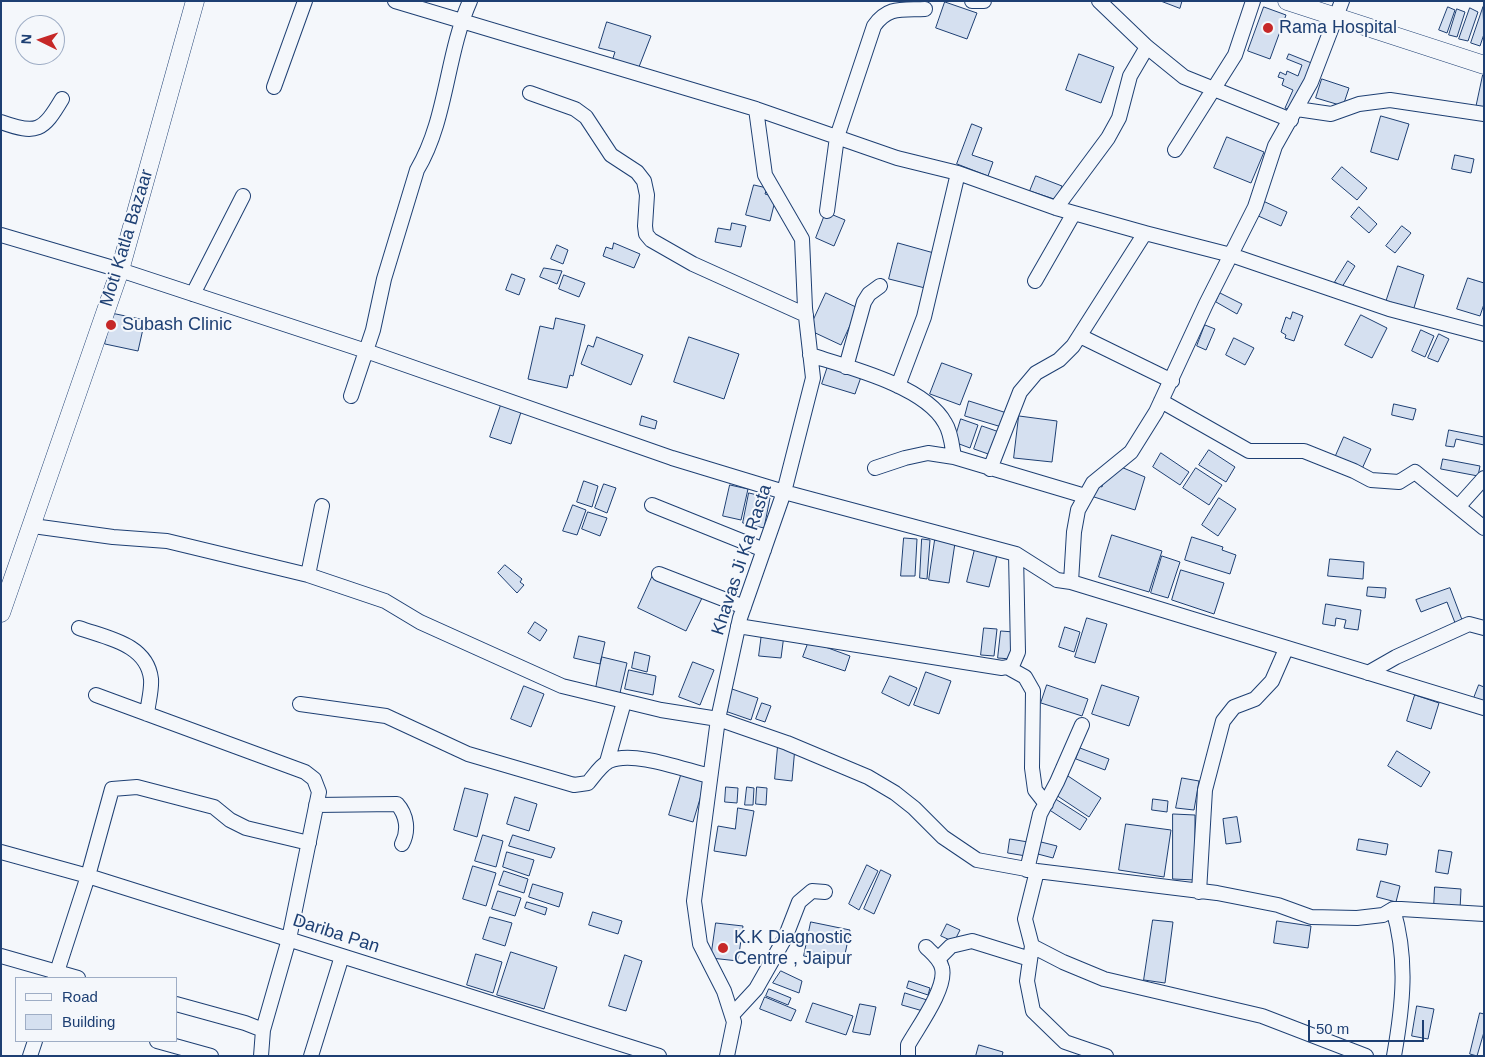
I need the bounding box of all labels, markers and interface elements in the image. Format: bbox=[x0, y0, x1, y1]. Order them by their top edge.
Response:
north arrow bbox=[15, 15, 65, 65]
place label: Rama Hospital bbox=[1279, 17, 1397, 39]
marker: Rama Hospital bbox=[1261, 21, 1275, 35]
text: N bbox=[18, 33, 34, 45]
street label: Moti Katla Bazaar bbox=[96, 167, 158, 309]
place label: Subash Clinic bbox=[122, 314, 232, 336]
marker: Subash Clinic bbox=[104, 318, 118, 332]
street label: Khavas Ji Ka Rasta bbox=[707, 482, 777, 638]
street label: Dariba Pan bbox=[290, 910, 382, 958]
place label: K.K Diagnostic Centre , Jaipur bbox=[734, 927, 852, 970]
marker: K.K Diagnostic Centre , Jaipur bbox=[716, 941, 730, 955]
legend bbox=[15, 977, 178, 1042]
text: Road bbox=[62, 988, 98, 1005]
scale bar bbox=[1310, 1010, 1426, 1042]
text: Building bbox=[62, 1013, 115, 1030]
text: 50 m bbox=[1316, 1020, 1349, 1037]

